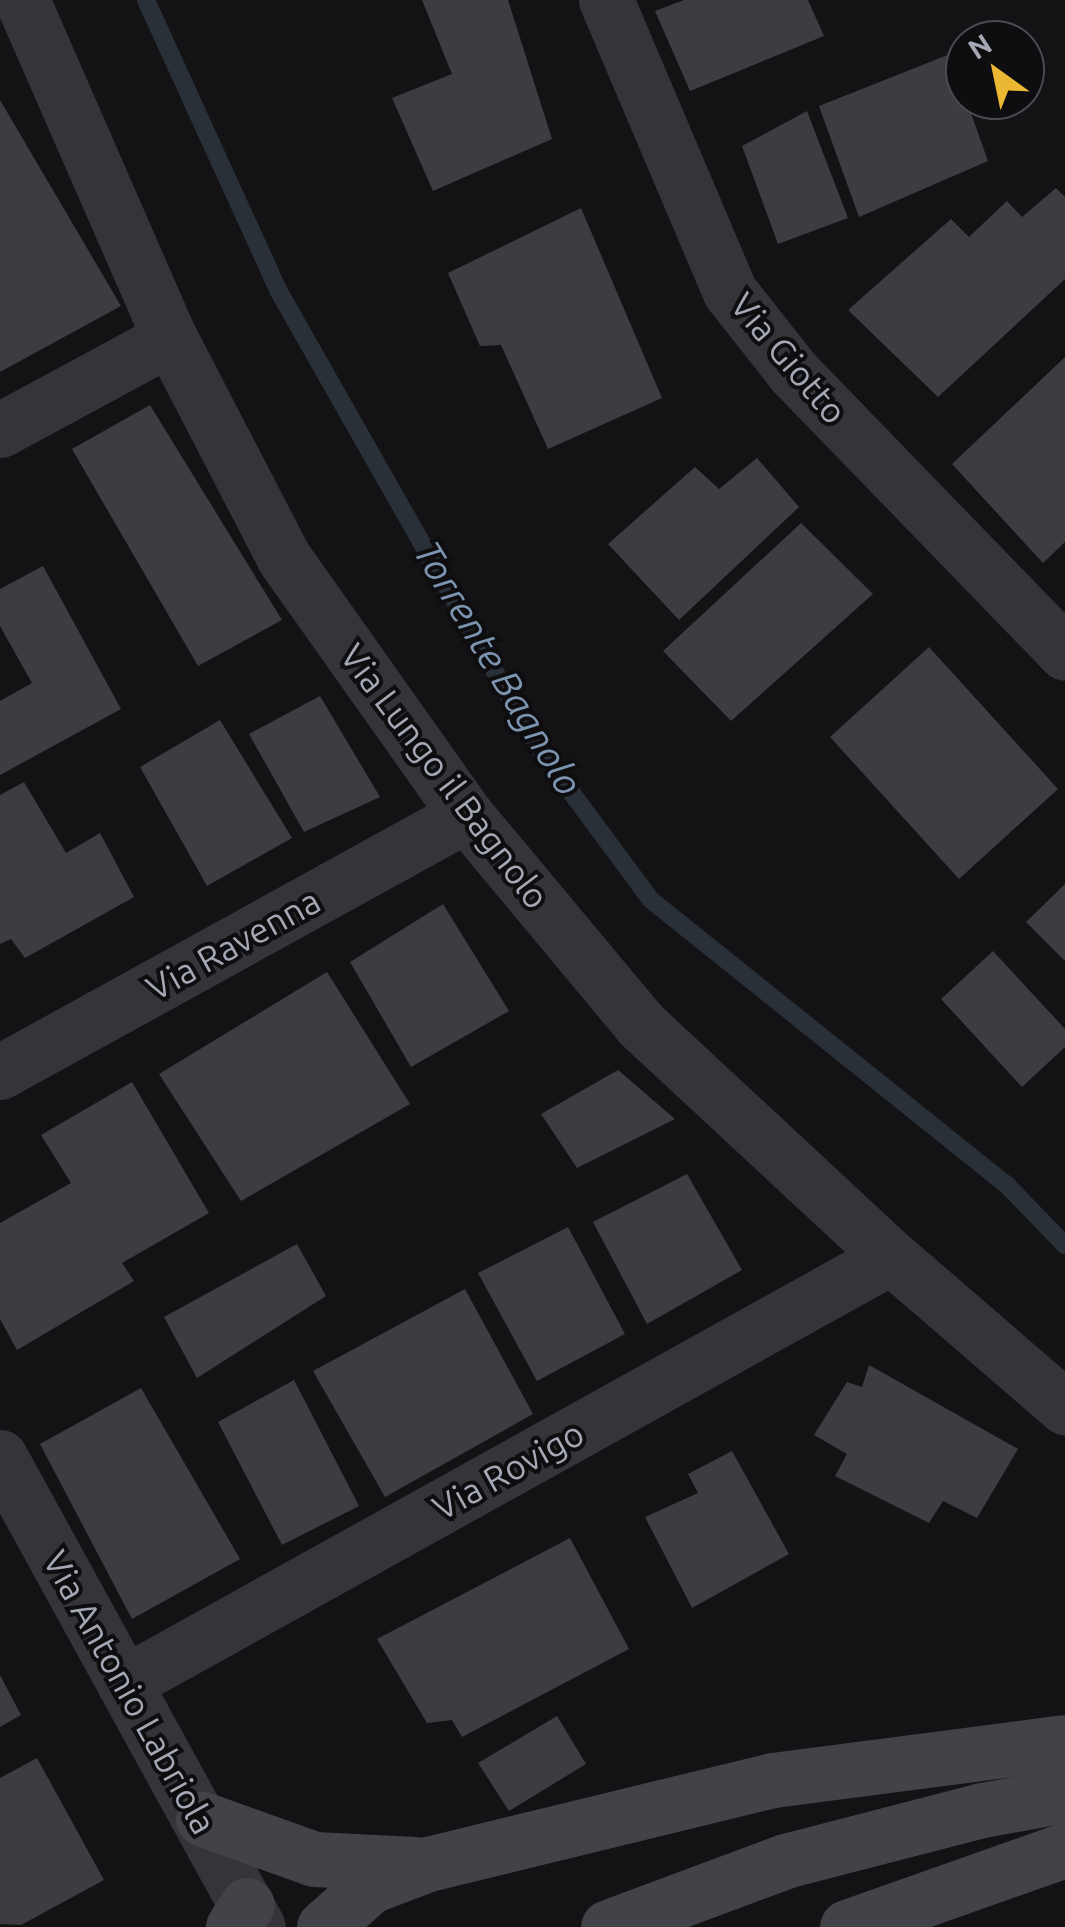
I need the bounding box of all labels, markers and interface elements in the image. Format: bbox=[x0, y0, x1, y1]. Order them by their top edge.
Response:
north arrow bbox=[945, 20, 1045, 120]
text: N bbox=[962, 27, 997, 65]
street label: Via Giotto bbox=[722, 284, 856, 432]
water label: Torrente Bagnolo bbox=[404, 533, 592, 803]
street label: Via Lungo il Bagnolo bbox=[332, 635, 558, 917]
street label: Via Ravenna bbox=[139, 879, 327, 1009]
street label: Via Rovigo bbox=[425, 1411, 591, 1529]
street label: Via Antonio Labriola bbox=[35, 1543, 225, 1841]

